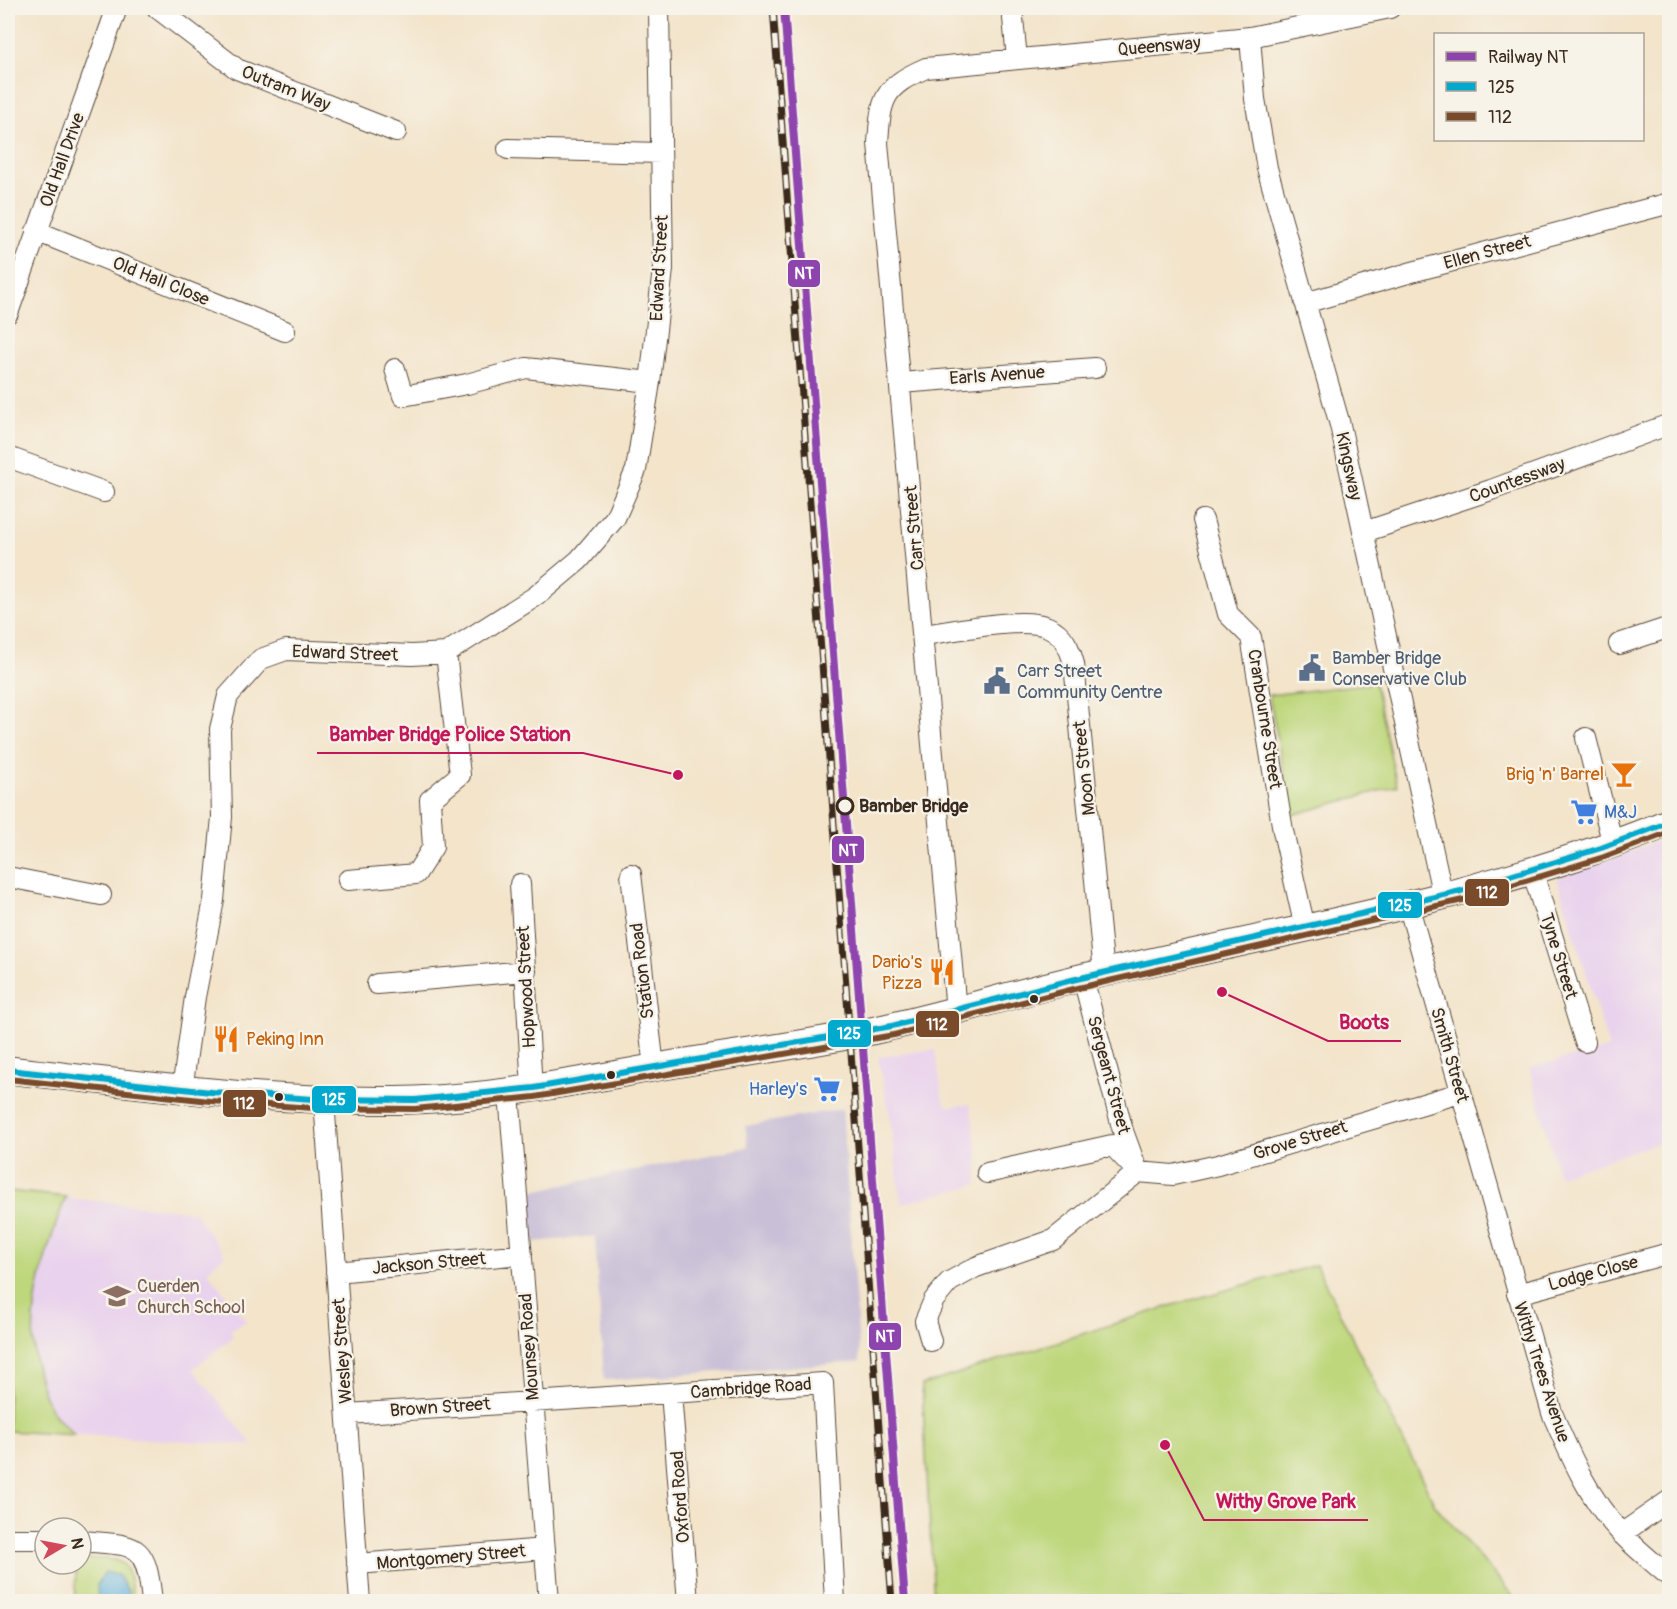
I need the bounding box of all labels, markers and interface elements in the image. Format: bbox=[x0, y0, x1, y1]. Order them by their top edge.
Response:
street label: Queensway bbox=[1116, 31, 1202, 62]
legend bbox=[1434, 33, 1644, 141]
text: Railway NT bbox=[1488, 46, 1569, 69]
street label: Outram Way bbox=[238, 60, 334, 117]
text: 125 bbox=[1488, 76, 1515, 99]
text: 112 bbox=[1488, 106, 1512, 129]
street label: Old Hall Drive bbox=[35, 110, 90, 211]
street label: Edward Street bbox=[645, 214, 674, 322]
street label: Ellen Street bbox=[1441, 230, 1534, 275]
street label: Old Hall Close bbox=[109, 252, 213, 311]
line badge: NT bbox=[787, 259, 821, 288]
text: NT bbox=[794, 264, 814, 284]
street label: Earls Avenue bbox=[948, 361, 1046, 390]
street label: Kingsway bbox=[1330, 430, 1367, 503]
street label: Countessway bbox=[1466, 452, 1569, 508]
street label: Carr Street bbox=[899, 484, 930, 571]
street label: Edward Street bbox=[291, 640, 399, 667]
street label: Cranbourne Street bbox=[1242, 647, 1287, 791]
place label: Bamber Bridge Conservative Club bbox=[1332, 647, 1467, 691]
public building icon: Bamber Bridge Conservative Club bbox=[1297, 653, 1327, 683]
place label: Carr Street Community Centre bbox=[1017, 660, 1162, 704]
public building icon: Carr Street Community Centre bbox=[982, 666, 1012, 696]
callout: Bamber Bridge Police Station bbox=[317, 715, 583, 753]
street label: Moon Street bbox=[1068, 719, 1101, 816]
text: Bamber Bridge Police Station bbox=[329, 722, 571, 747]
bar icon: Brig 'n' Barrel bbox=[1609, 759, 1639, 789]
place label: Brig 'n' Barrel bbox=[1506, 763, 1604, 786]
place label: Bamber Bridge bbox=[859, 795, 969, 818]
marker: Bamber Bridge bbox=[836, 797, 854, 815]
supermarket icon: M&J bbox=[1569, 797, 1599, 827]
place label: M&J bbox=[1604, 801, 1637, 824]
line badge: NT bbox=[831, 835, 865, 864]
text: NT bbox=[838, 841, 858, 861]
line badge: 112 bbox=[1464, 878, 1510, 907]
text: 112 bbox=[1476, 883, 1498, 903]
line badge: 125 bbox=[1377, 891, 1423, 919]
text: 125 bbox=[1388, 896, 1412, 916]
street label: Tyne Street bbox=[1535, 910, 1583, 1003]
street label: Station Road bbox=[625, 921, 660, 1020]
street label: Hopwood Street bbox=[512, 924, 541, 1049]
place label: Dario's Pizza bbox=[871, 951, 922, 995]
restaurant icon: Dario's Pizza bbox=[927, 957, 957, 987]
unlabelled marker bbox=[1028, 993, 1040, 1005]
callout: Boots bbox=[1328, 1003, 1401, 1041]
street label: Smith Street bbox=[1425, 1005, 1474, 1106]
line badge: 112 bbox=[915, 1010, 960, 1038]
text: Boots bbox=[1339, 1010, 1389, 1035]
street label: Sergeant Street bbox=[1082, 1013, 1136, 1138]
text: 112 bbox=[926, 1015, 948, 1035]
line badge: 125 bbox=[827, 1019, 872, 1048]
restaurant icon: Peking Inn bbox=[211, 1024, 241, 1054]
text: 125 bbox=[837, 1024, 861, 1044]
place label: Peking Inn bbox=[246, 1028, 324, 1051]
unlabelled marker bbox=[605, 1069, 617, 1081]
supermarket icon: Harley's bbox=[812, 1074, 842, 1104]
place label: Harley's bbox=[749, 1078, 807, 1101]
line badge: 125 bbox=[311, 1085, 357, 1114]
line badge: 112 bbox=[222, 1089, 267, 1118]
text: 125 bbox=[322, 1090, 346, 1110]
unlabelled marker bbox=[273, 1091, 285, 1103]
text: 112 bbox=[233, 1094, 255, 1114]
street label: Grove Street bbox=[1250, 1115, 1351, 1166]
street label: Jackson Street bbox=[371, 1247, 488, 1280]
street label: Lodge Close bbox=[1546, 1250, 1641, 1297]
place label: Cuerden Church School bbox=[137, 1275, 245, 1319]
school or university icon: Cuerden Church School bbox=[102, 1281, 132, 1311]
street label: Mounsey Road bbox=[514, 1293, 545, 1401]
street label: Wesley Street bbox=[327, 1297, 358, 1405]
street label: Withy Trees Avenue bbox=[1508, 1299, 1575, 1445]
line badge: NT bbox=[868, 1322, 902, 1351]
text: NT bbox=[875, 1327, 895, 1347]
street label: Cambridge Road bbox=[690, 1373, 813, 1404]
street label: Brown Street bbox=[389, 1392, 492, 1422]
street label: Oxford Road bbox=[666, 1450, 695, 1544]
callout: Withy Grove Park bbox=[1204, 1482, 1368, 1520]
text: Withy Grove Park bbox=[1216, 1489, 1357, 1514]
north arrow bbox=[33, 1516, 93, 1576]
text: N bbox=[66, 1537, 88, 1551]
street label: Montgomery Street bbox=[376, 1539, 527, 1575]

